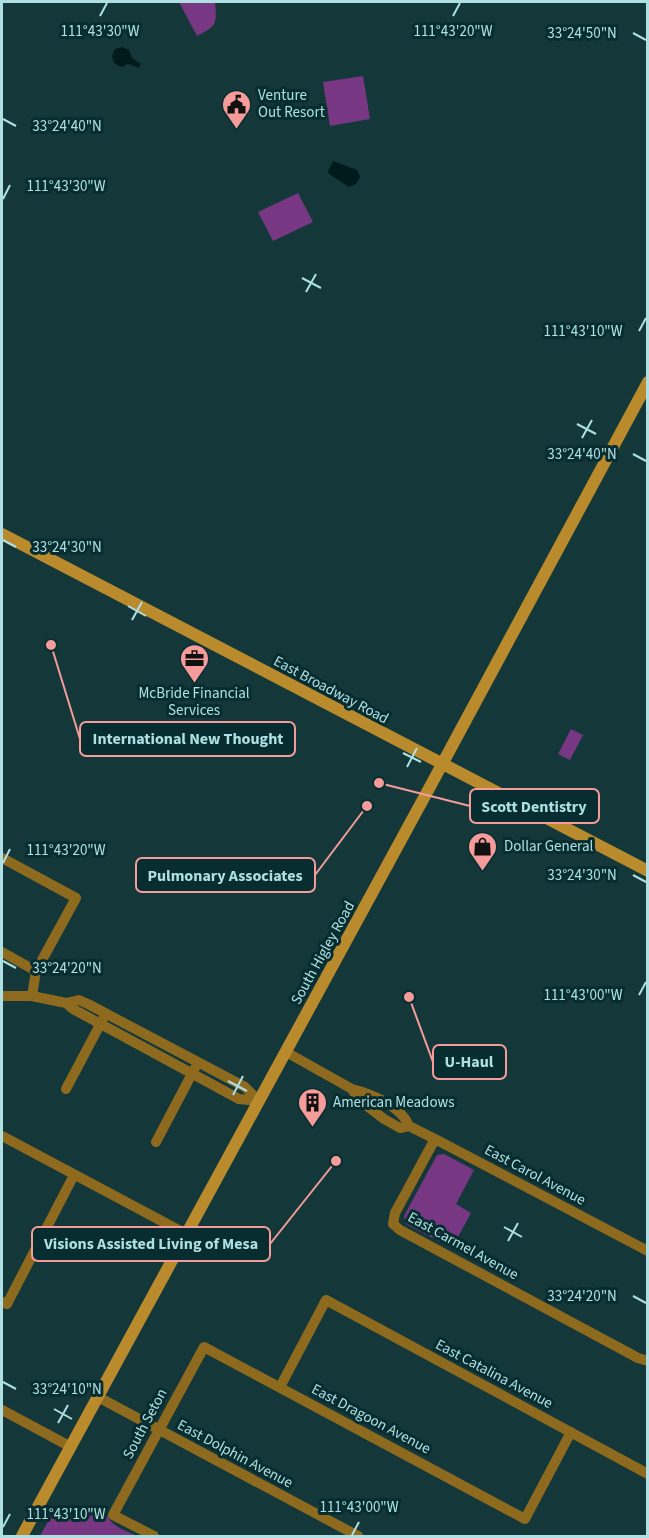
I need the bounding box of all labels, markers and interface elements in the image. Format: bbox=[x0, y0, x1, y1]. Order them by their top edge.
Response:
text: 111°43'30"W bbox=[60, 21, 140, 42]
text: 111°43'20"W bbox=[413, 21, 493, 42]
text: 33°24'50"N bbox=[547, 23, 617, 44]
place label: Venture Out Resort bbox=[258, 85, 325, 123]
public building icon: Venture Out Resort bbox=[221, 88, 253, 130]
text: 33°24'40"N bbox=[32, 116, 102, 137]
text: 111°43'30"W bbox=[26, 176, 106, 197]
text: 111°43'10"W bbox=[543, 321, 623, 342]
text: 33°24'40"N bbox=[547, 444, 617, 465]
text: 33°24'30"N bbox=[32, 537, 102, 558]
office icon: McBride Financial Services bbox=[178, 642, 210, 684]
street label: East Broadway Road bbox=[270, 651, 392, 729]
place label: McBride Financial Services bbox=[138, 683, 250, 721]
callout: International New Thought bbox=[80, 722, 295, 756]
text: International New Thought bbox=[93, 728, 283, 750]
callout: Scott Dentistry bbox=[470, 789, 599, 823]
text: Scott Dentistry bbox=[481, 796, 587, 818]
shop icon: Dollar General bbox=[467, 830, 499, 872]
place label: Dollar General bbox=[504, 836, 594, 857]
text: 111°43'20"W bbox=[26, 840, 106, 861]
callout: Pulmonary Associates bbox=[136, 858, 315, 892]
text: Pulmonary Associates bbox=[147, 865, 303, 887]
text: 33°24'30"N bbox=[547, 865, 617, 886]
street label: South Higley Road bbox=[286, 898, 360, 1008]
text: 33°24'20"N bbox=[32, 958, 102, 979]
text: 111°43'00"W bbox=[543, 985, 623, 1006]
callout: U-Haul bbox=[433, 1045, 506, 1079]
text: U-Haul bbox=[445, 1051, 494, 1073]
building icon: American Meadows bbox=[296, 1086, 328, 1128]
place label: American Meadows bbox=[333, 1092, 455, 1113]
street label: East Carol Avenue bbox=[481, 1139, 589, 1211]
street label: East Carmel Avenue bbox=[404, 1207, 522, 1285]
callout: Visions Assisted Living of Mesa bbox=[32, 1227, 270, 1261]
text: Visions Assisted Living of Mesa bbox=[43, 1233, 258, 1255]
text: 33°24'20"N bbox=[547, 1286, 617, 1307]
street label: East Catalina Avenue bbox=[432, 1334, 556, 1414]
text: 33°24'10"N bbox=[32, 1379, 102, 1400]
street label: East Dragoon Avenue bbox=[308, 1379, 434, 1459]
street label: South Seton bbox=[118, 1385, 172, 1463]
street label: East Dolphin Avenue bbox=[173, 1415, 297, 1493]
text: 111°43'00"W bbox=[319, 1497, 399, 1518]
text: 111°43'10"W bbox=[26, 1504, 106, 1525]

